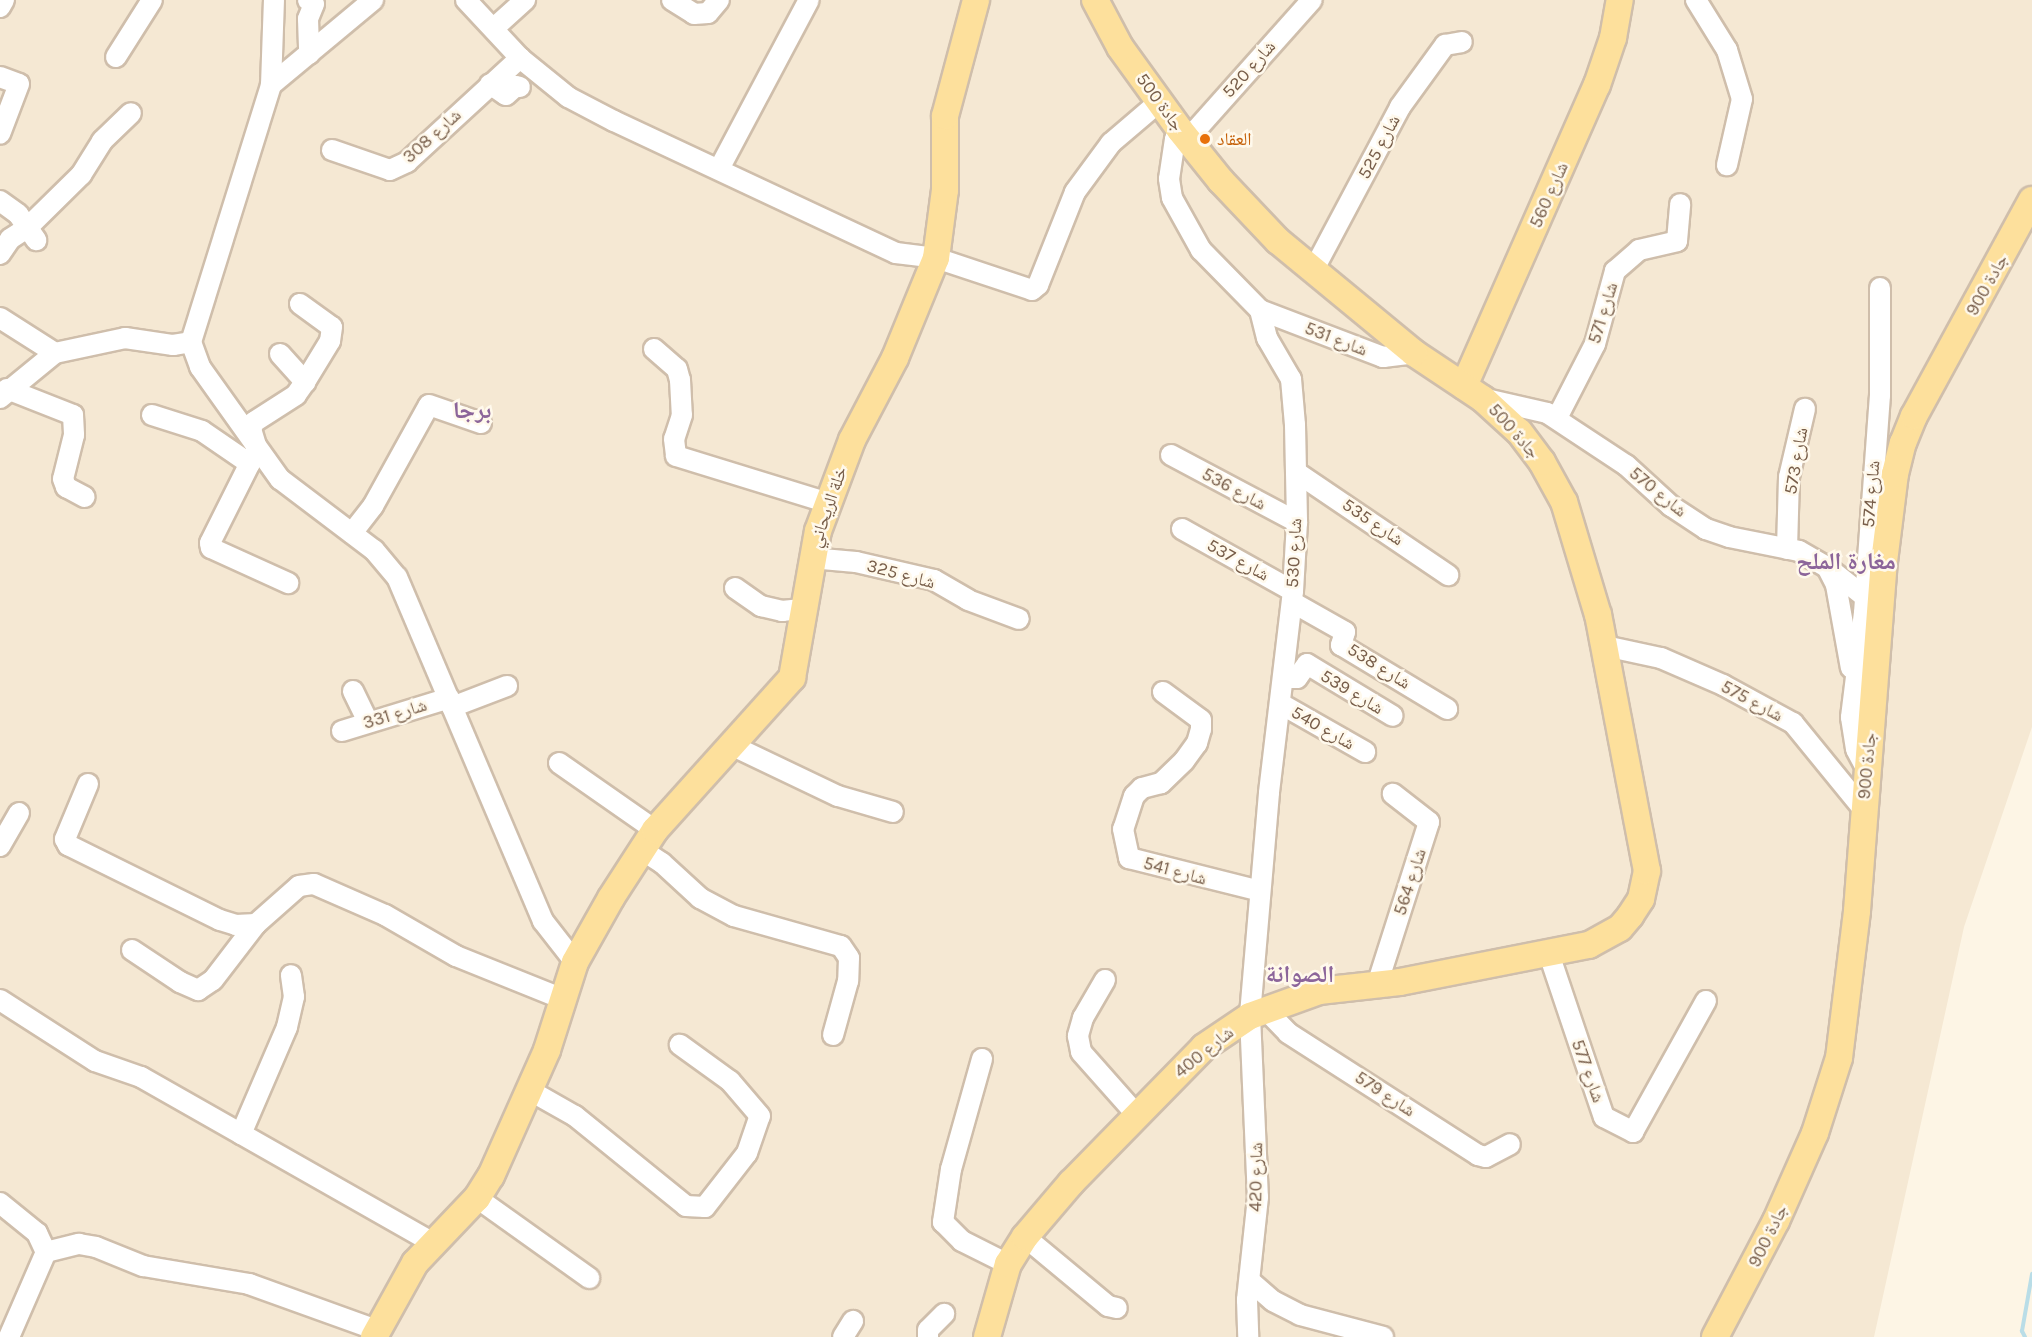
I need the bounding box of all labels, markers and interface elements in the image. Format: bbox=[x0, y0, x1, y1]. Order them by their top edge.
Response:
street label: شارع 520 bbox=[1218, 36, 1280, 102]
street label: جادة 500 bbox=[1132, 69, 1188, 135]
street label: شارع 308 bbox=[398, 104, 466, 168]
street label: شارع 525 bbox=[1353, 111, 1405, 183]
place label: العقاد bbox=[1217, 128, 1252, 150]
marker: العقاد bbox=[1198, 132, 1212, 146]
street label: شارع 560 bbox=[1525, 159, 1573, 231]
street label: جادة 900 bbox=[1961, 251, 2013, 319]
street label: شارع 571 bbox=[1583, 280, 1623, 346]
street label: شارع 531 bbox=[1302, 317, 1370, 361]
district label: برجا bbox=[453, 397, 491, 425]
street label: جادة 500 bbox=[1484, 399, 1544, 463]
street label: شارع 573 bbox=[1779, 426, 1813, 496]
street label: شارع 574 bbox=[1857, 460, 1885, 528]
street label: شارع 570 bbox=[1625, 462, 1691, 522]
street label: شارع 536 bbox=[1198, 463, 1270, 515]
street label: خلة الريحاني bbox=[804, 464, 852, 550]
street label: شارع 535 bbox=[1338, 494, 1408, 550]
street label: شارع 530 bbox=[1281, 517, 1307, 589]
street label: شارع 537 bbox=[1203, 534, 1273, 586]
district label: مغارة الملح bbox=[1796, 548, 1896, 576]
street label: شارع 325 bbox=[865, 555, 937, 593]
street label: شارع 538 bbox=[1343, 638, 1415, 694]
street label: شارع 539 bbox=[1317, 665, 1387, 719]
street label: شارع 575 bbox=[1717, 676, 1787, 726]
street label: شارع 331 bbox=[360, 694, 430, 734]
street label: شارع 540 bbox=[1288, 701, 1358, 755]
street label: جادة 900 bbox=[1853, 732, 1881, 800]
street label: شارع 564 bbox=[1389, 846, 1431, 918]
street label: شارع 541 bbox=[1141, 852, 1209, 890]
district label: الصوانة bbox=[1266, 961, 1334, 989]
street label: شارع 400 bbox=[1170, 1022, 1238, 1082]
street label: شارع 577 bbox=[1567, 1037, 1609, 1105]
street label: شارع 579 bbox=[1351, 1067, 1419, 1121]
street label: شارع 420 bbox=[1245, 1142, 1267, 1212]
street label: جادة 900 bbox=[1744, 1201, 1792, 1271]

